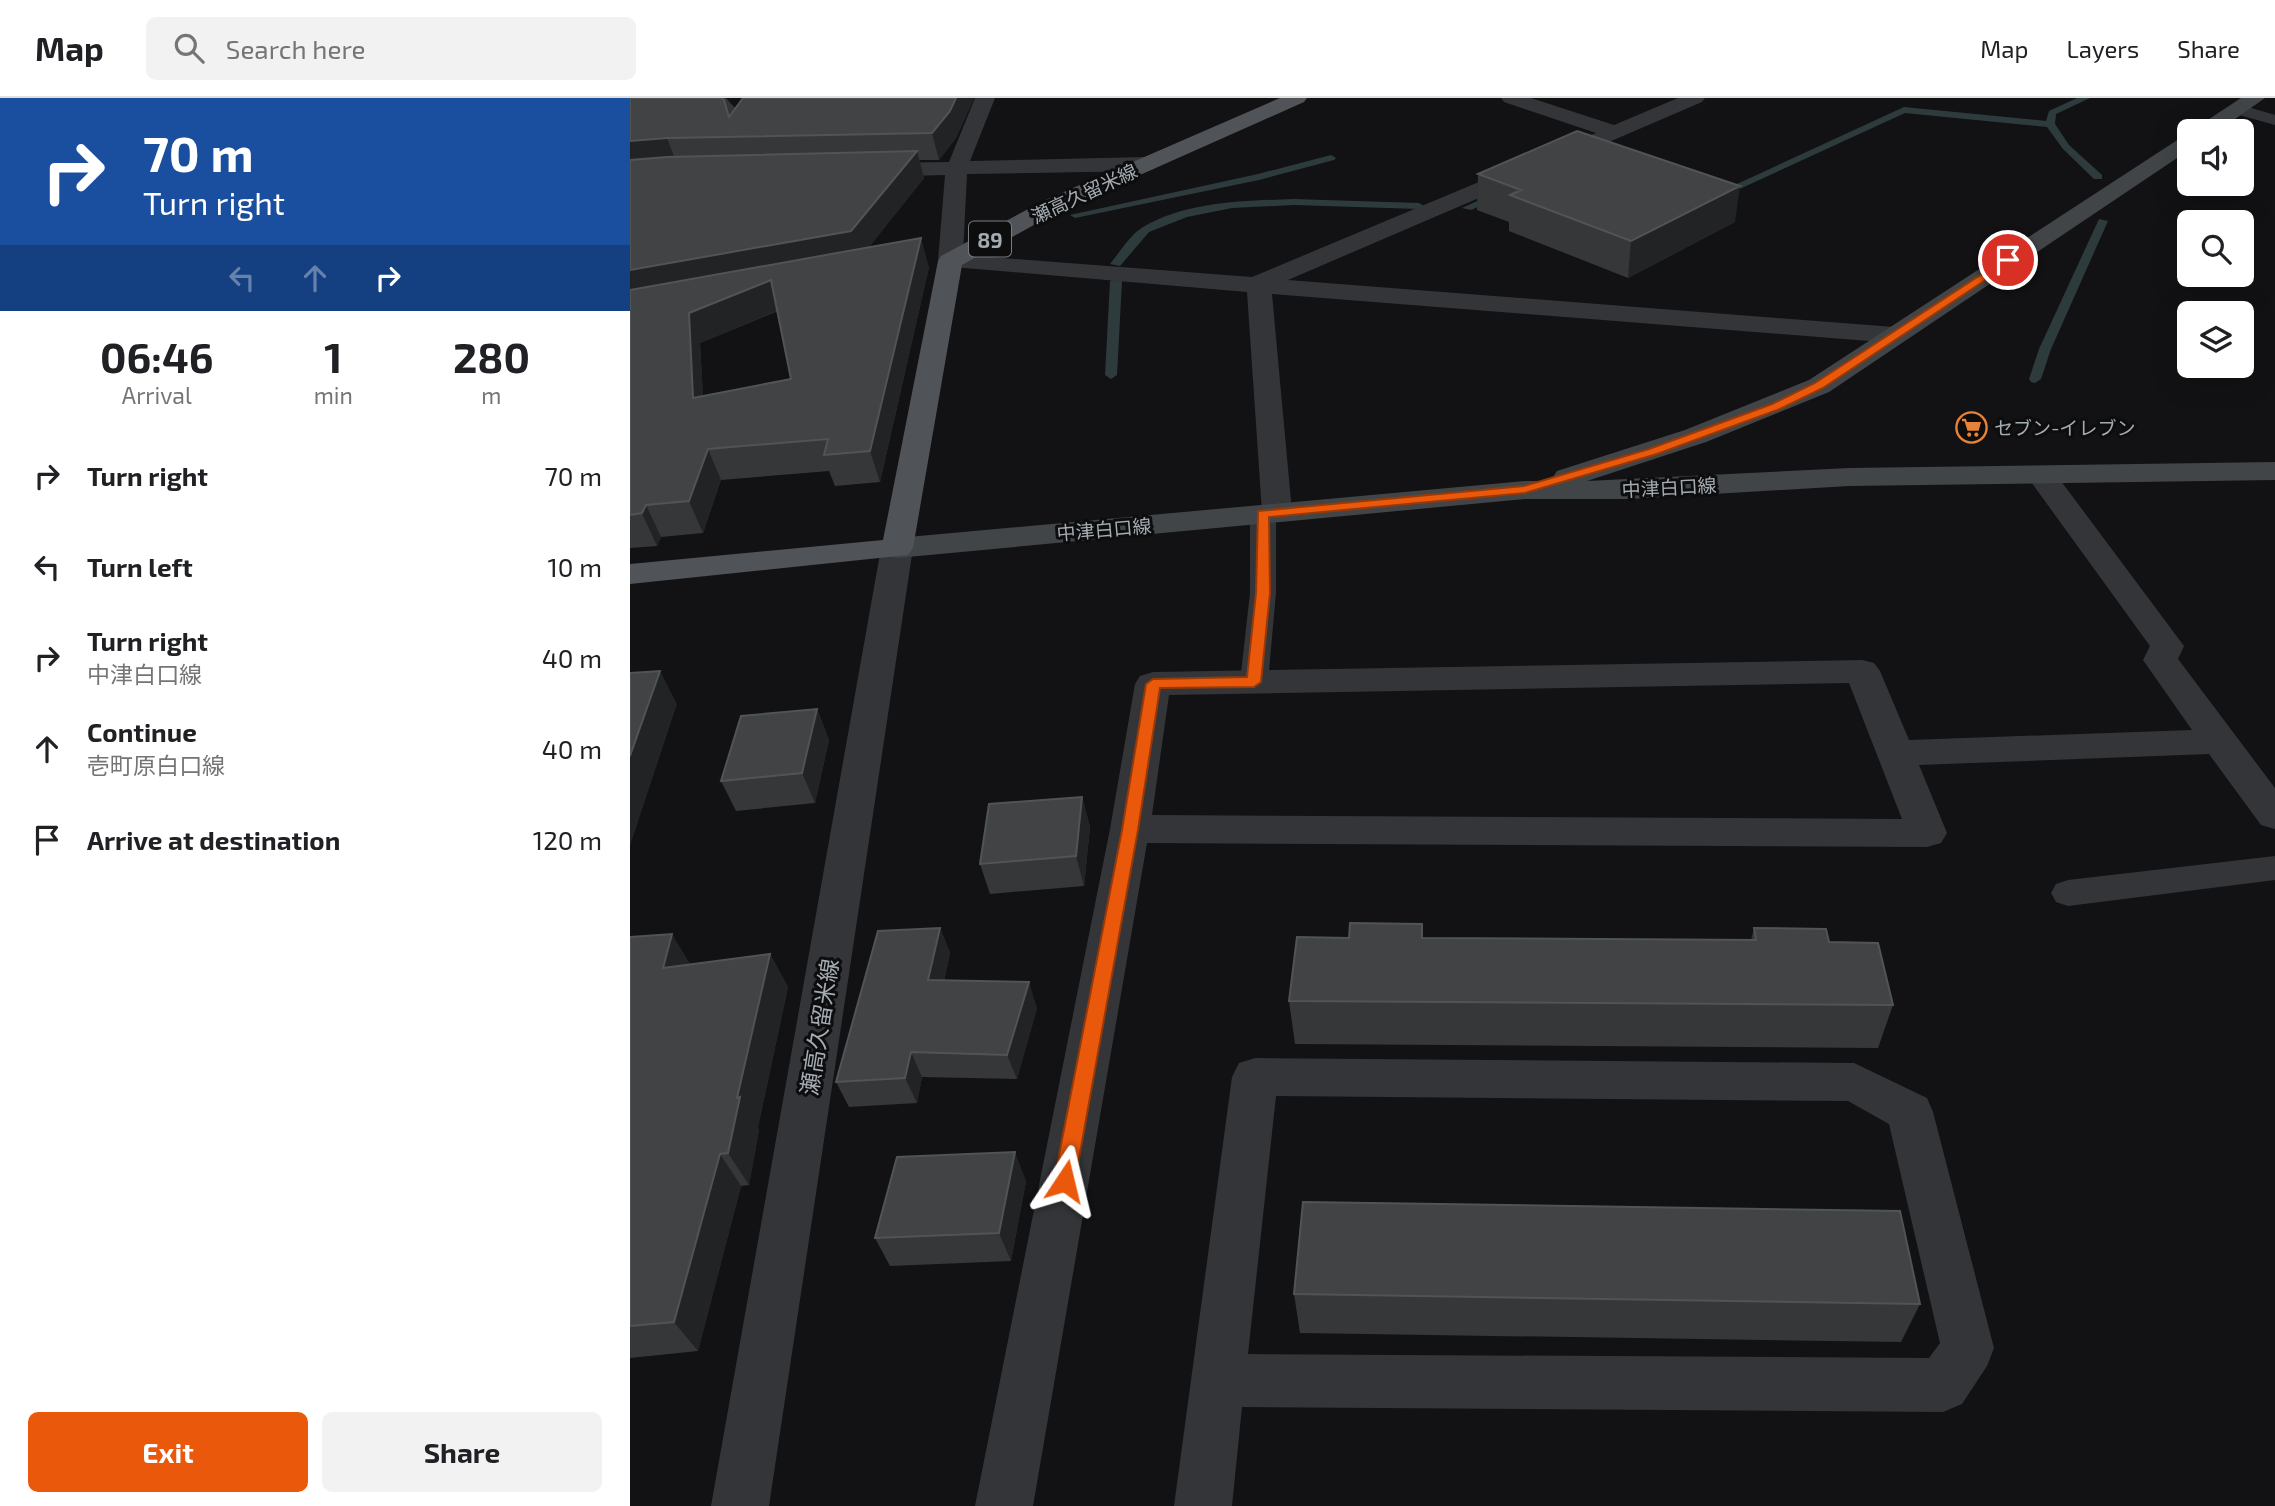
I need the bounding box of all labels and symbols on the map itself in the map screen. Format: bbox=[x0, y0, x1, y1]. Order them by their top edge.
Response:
street label: 瀬高久留米線 bbox=[1027, 158, 1141, 228]
road number: 89 bbox=[969, 222, 1011, 256]
pin bbox=[1978, 230, 2038, 290]
supermarket icon: セブン-イレブン bbox=[1954, 410, 1988, 444]
place label: セブン-イレブン bbox=[1994, 416, 2136, 439]
street label: 中津白口線 bbox=[1621, 473, 1717, 501]
street label: 中津白口線 bbox=[1056, 513, 1152, 545]
street label: 瀬高久留米線 bbox=[794, 957, 844, 1097]
position arrow bbox=[1028, 1144, 1102, 1218]

